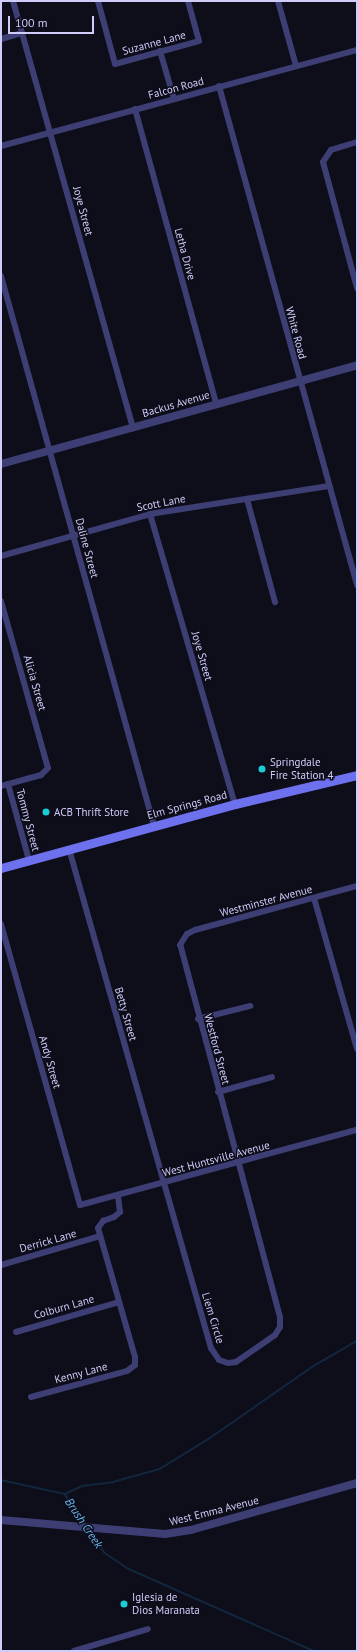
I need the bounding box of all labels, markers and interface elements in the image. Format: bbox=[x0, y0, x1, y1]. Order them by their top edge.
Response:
scale bar bbox=[10, 8, 96, 34]
text: 100 m bbox=[15, 15, 48, 30]
street label: Suzanne Lane bbox=[121, 28, 187, 58]
street label: Falcon Road bbox=[147, 74, 205, 102]
street label: Joye Street bbox=[70, 185, 96, 237]
street label: Letha Drive bbox=[172, 226, 198, 282]
street label: White Road bbox=[283, 305, 309, 361]
street label: Backus Avenue bbox=[141, 388, 211, 420]
street label: Scott Lane bbox=[136, 492, 186, 514]
street label: Daline Street bbox=[73, 517, 101, 579]
street label: Joye Street bbox=[189, 630, 215, 682]
street label: Alicia Street bbox=[21, 654, 49, 712]
place label: Springdale Fire Station 4 bbox=[270, 756, 333, 782]
marker: Springdale Fire Station 4 bbox=[257, 764, 267, 774]
street label: Tommy Street bbox=[13, 787, 43, 853]
street label: Elm Springs Road bbox=[146, 788, 228, 822]
place label: ACB Thrift Store bbox=[54, 805, 129, 819]
marker: ACB Thrift Store bbox=[41, 807, 51, 817]
street label: Westminster Avenue bbox=[218, 882, 314, 920]
street label: Betty Street bbox=[112, 985, 140, 1043]
street label: Westford Street bbox=[201, 1012, 233, 1086]
street label: Andy Street bbox=[36, 1034, 64, 1090]
street label: West Huntsville Avenue bbox=[161, 1138, 271, 1180]
street label: Derrick Lane bbox=[18, 1227, 78, 1255]
street label: Liem Circle bbox=[199, 1291, 227, 1345]
street label: Colburn Lane bbox=[32, 1292, 96, 1322]
street label: Kenny Lane bbox=[53, 1360, 109, 1386]
street label: West Emma Avenue bbox=[168, 1493, 260, 1529]
water label: Brush Creek bbox=[62, 1495, 106, 1551]
place label: Iglesia de Dios Maranata bbox=[132, 1591, 200, 1617]
marker: Iglesia de Dios Maranata bbox=[119, 1599, 129, 1609]

